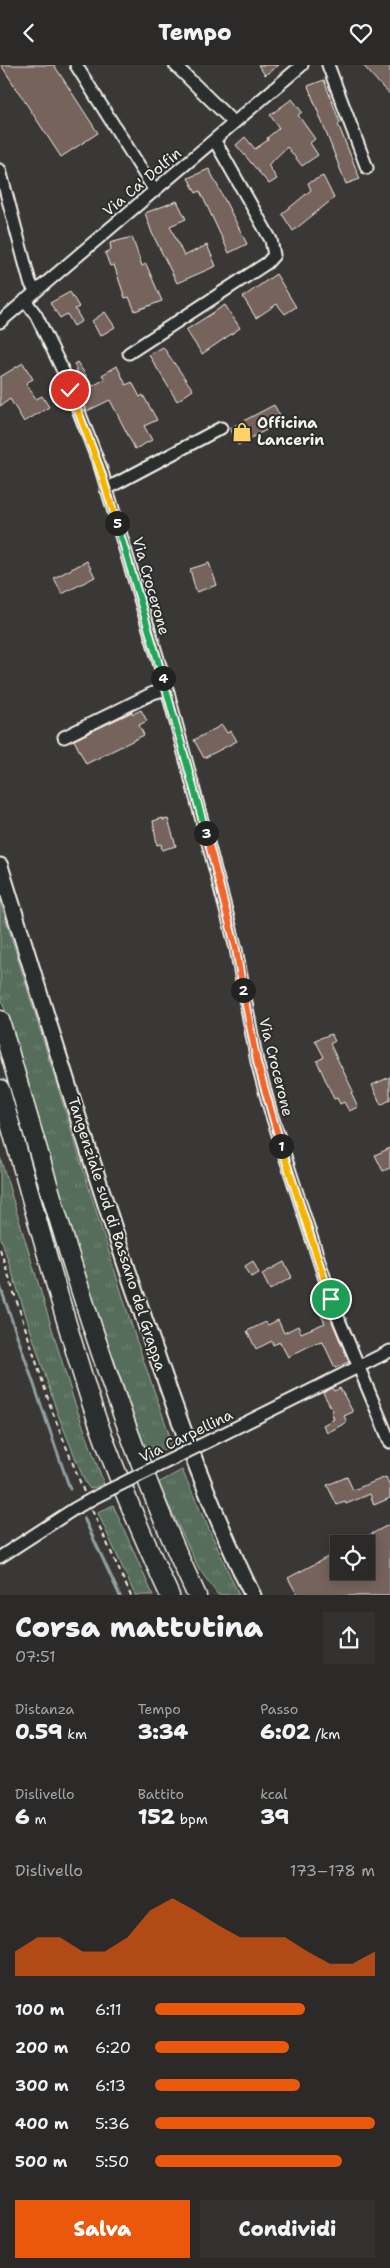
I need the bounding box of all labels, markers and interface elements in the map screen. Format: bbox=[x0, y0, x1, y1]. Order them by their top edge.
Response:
text: Tempo bbox=[158, 18, 232, 47]
icon: back bbox=[15, 19, 43, 47]
icon: heart bbox=[347, 19, 375, 47]
street label: Via Ca' Dolfin bbox=[99, 143, 185, 221]
pin bbox=[49, 369, 91, 411]
icon: check bbox=[56, 376, 84, 404]
place label: Officina Lancerin bbox=[257, 413, 324, 450]
shop icon: Officina Lancerin bbox=[231, 421, 253, 443]
pin: 5 bbox=[104, 511, 130, 535]
text: 5 bbox=[113, 514, 122, 532]
street label: Via Crocerone bbox=[127, 535, 175, 637]
pin: 4 bbox=[150, 665, 176, 691]
text: 4 bbox=[159, 669, 168, 687]
pin: 3 bbox=[194, 821, 218, 845]
text: 3 bbox=[202, 824, 211, 842]
pin: 2 bbox=[230, 977, 256, 1003]
text: 2 bbox=[239, 981, 248, 999]
street label: Via Crocerone bbox=[254, 1016, 298, 1118]
street label: Tangenziale sud di Bassano del Grappa bbox=[63, 1095, 171, 1374]
pin: 1 bbox=[268, 1133, 294, 1159]
text: 1 bbox=[278, 1137, 285, 1155]
pin bbox=[310, 1278, 352, 1320]
icon: arrive bbox=[317, 1285, 345, 1313]
street label: Via Carpellina bbox=[136, 1404, 237, 1467]
map controls bbox=[330, 1535, 375, 1580]
button: locate bbox=[330, 1535, 375, 1580]
text: Corsa mattutina bbox=[15, 1608, 263, 1646]
button: share bbox=[323, 1612, 375, 1664]
text: 07:51 bbox=[15, 1646, 56, 1667]
text: Distanza bbox=[15, 1700, 74, 1718]
text: Tempo bbox=[138, 1700, 181, 1718]
text: Passo bbox=[260, 1700, 298, 1718]
text: 0.59 bbox=[15, 1718, 63, 1746]
text: 3:34 bbox=[138, 1718, 188, 1746]
text: 6:02 bbox=[260, 1718, 310, 1746]
text: km bbox=[63, 1725, 87, 1743]
text: /km bbox=[310, 1725, 340, 1743]
text: Dislivello bbox=[15, 1785, 74, 1803]
text: Battito bbox=[138, 1785, 184, 1803]
text: kcal bbox=[260, 1785, 288, 1803]
text: 6 bbox=[15, 1803, 30, 1831]
text: 152 bbox=[138, 1803, 175, 1831]
text: 39 bbox=[260, 1803, 289, 1831]
text: m bbox=[30, 1810, 47, 1828]
text: bpm bbox=[175, 1810, 208, 1828]
text: Dislivello bbox=[15, 1860, 83, 1881]
text: 173–178 m bbox=[290, 1860, 375, 1881]
text: 100 m bbox=[15, 1999, 64, 2020]
text: 6:11 bbox=[95, 1999, 122, 2020]
text: 200 m bbox=[15, 2037, 68, 2058]
text: 6:20 bbox=[95, 2037, 131, 2058]
text: 300 m bbox=[15, 2075, 69, 2096]
text: 6:13 bbox=[95, 2075, 126, 2096]
text: 400 m bbox=[15, 2113, 69, 2134]
text: 5:36 bbox=[95, 2113, 130, 2134]
text: 500 m bbox=[15, 2151, 67, 2172]
text: 5:50 bbox=[95, 2151, 129, 2172]
button: Salva bbox=[15, 2200, 190, 2258]
button: Condividi bbox=[200, 2200, 375, 2258]

